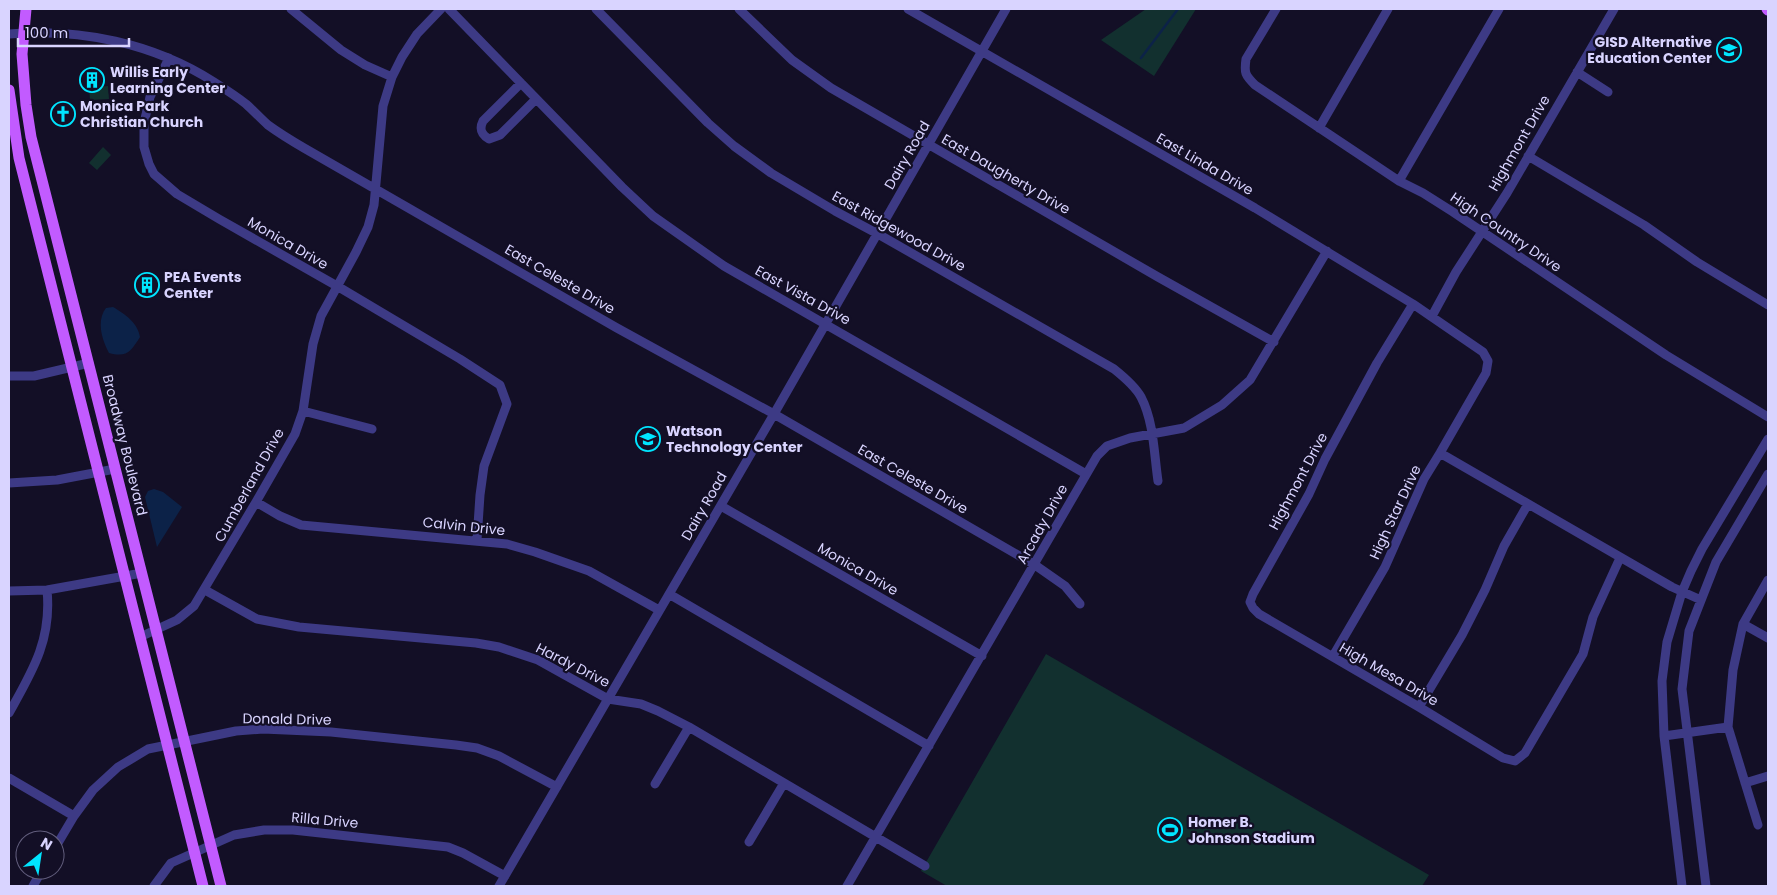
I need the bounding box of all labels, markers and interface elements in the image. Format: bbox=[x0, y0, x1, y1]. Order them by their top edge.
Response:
scale bar bbox=[18, 15, 129, 47]
text: 100 m bbox=[25, 22, 68, 43]
place label: GISD Alternative Education Center bbox=[1587, 32, 1712, 68]
school or university icon: GISD Alternative Education Center bbox=[1716, 37, 1742, 63]
place label: Willis Early Learning Center bbox=[110, 62, 225, 98]
building icon: Willis Early Learning Center bbox=[79, 67, 105, 93]
street label: Highmont Drive bbox=[1483, 91, 1555, 195]
place label: Monica Park Christian Church bbox=[80, 96, 203, 132]
church icon: Monica Park Christian Church bbox=[50, 101, 76, 127]
street label: Dairy Road bbox=[879, 117, 935, 193]
street label: East Linda Drive bbox=[1153, 128, 1257, 200]
street label: East Daugherty Drive bbox=[938, 129, 1074, 219]
street label: East Ridgewood Drive bbox=[829, 186, 970, 276]
street label: High Country Drive bbox=[1447, 187, 1566, 277]
street label: Monica Drive bbox=[244, 212, 332, 274]
street label: East Celeste Drive bbox=[501, 239, 619, 319]
street label: East Vista Drive bbox=[752, 260, 855, 330]
place label: PEA Events Center bbox=[164, 267, 242, 303]
building icon: PEA Events Center bbox=[134, 272, 160, 298]
street label: Broadway Boulevard bbox=[98, 372, 152, 518]
place label: Watson Technology Center bbox=[666, 421, 803, 457]
street label: Cumberland Drive bbox=[209, 424, 289, 546]
school or university icon: Watson Technology Center bbox=[635, 426, 661, 452]
street label: Highmont Drive bbox=[1264, 428, 1332, 533]
street label: East Celeste Drive bbox=[854, 439, 972, 519]
street label: High Star Drive bbox=[1364, 461, 1426, 563]
street label: Dairy Road bbox=[676, 468, 732, 544]
street label: Arcady Drive bbox=[1012, 480, 1072, 568]
street label: Calvin Drive bbox=[422, 512, 507, 540]
street label: Monica Drive bbox=[814, 538, 902, 600]
street label: High Mesa Drive bbox=[1336, 637, 1443, 711]
street label: Hardy Drive bbox=[533, 638, 614, 692]
street label: Donald Drive bbox=[242, 708, 332, 730]
street label: Rilla Drive bbox=[291, 807, 360, 833]
place label: Homer B. Johnson Stadium bbox=[1188, 812, 1315, 848]
sports icon: Homer B. Johnson Stadium bbox=[1157, 817, 1183, 843]
north arrow bbox=[15, 830, 65, 880]
text: N bbox=[37, 832, 56, 855]

